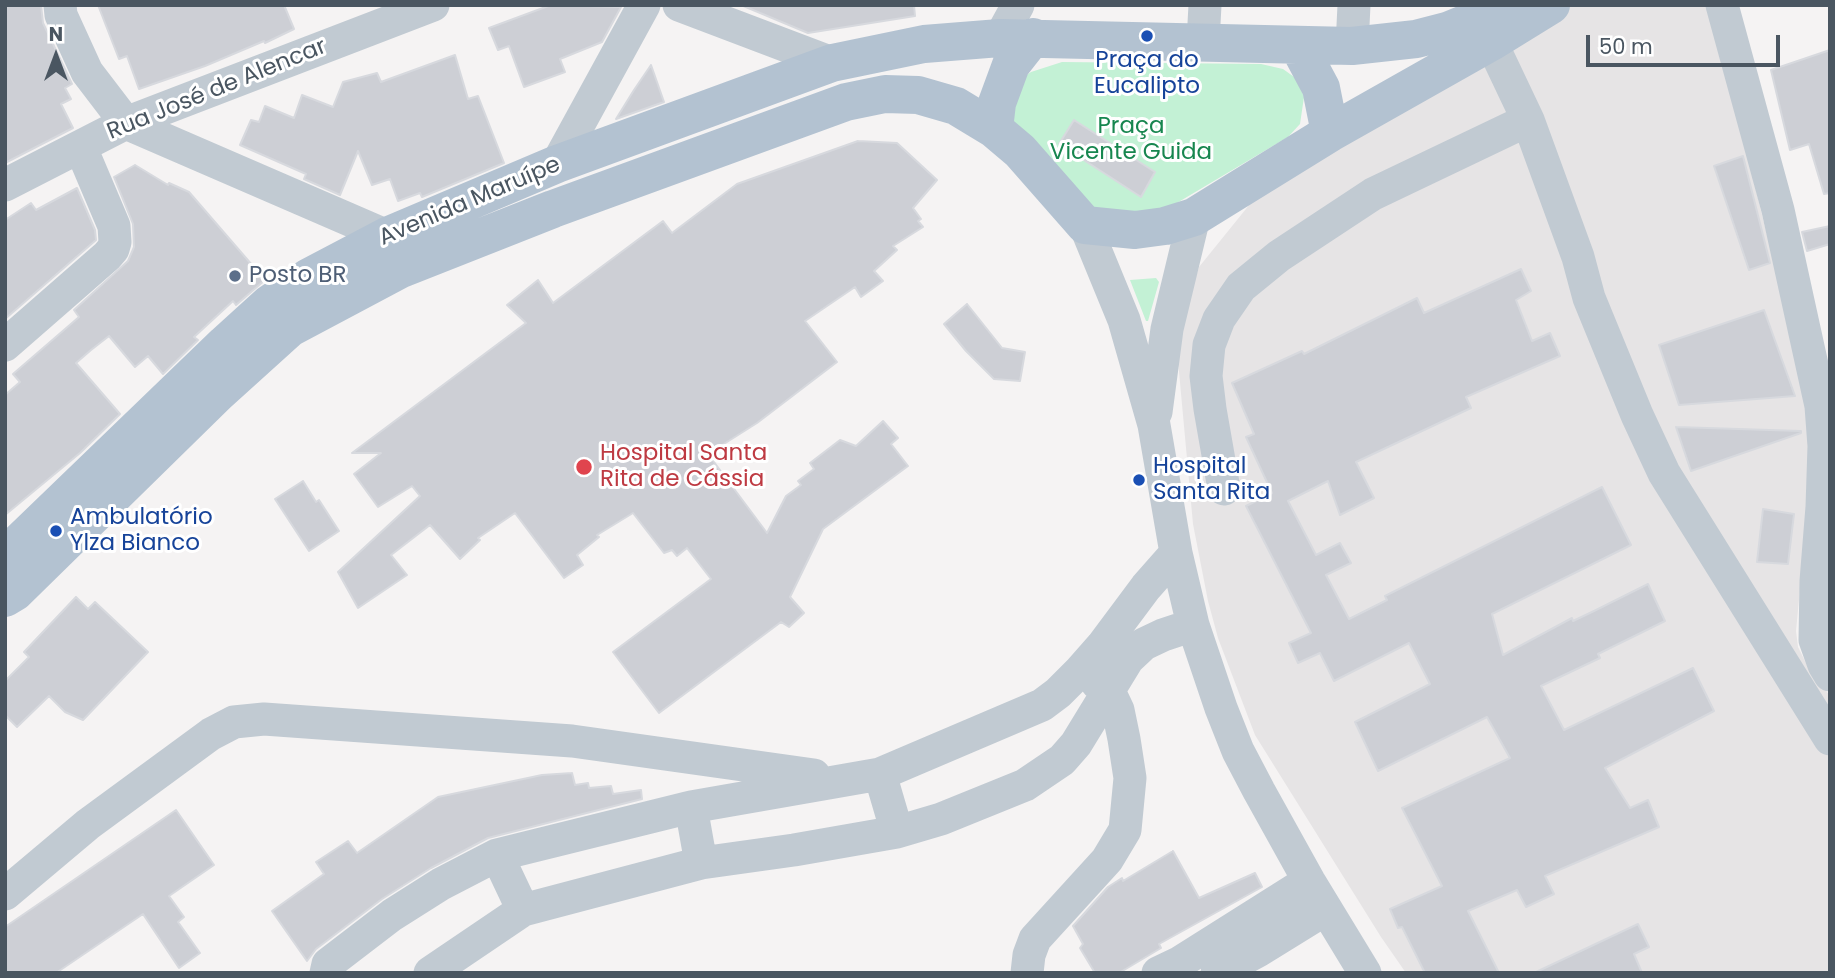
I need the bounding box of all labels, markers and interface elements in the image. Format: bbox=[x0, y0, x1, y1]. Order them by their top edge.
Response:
north arrow bbox=[21, 21, 91, 91]
text: N bbox=[49, 21, 63, 48]
scale bar bbox=[1590, 21, 1784, 65]
marker: Praça do Eucalipto bbox=[1139, 28, 1155, 44]
text: 50 m bbox=[1599, 32, 1653, 61]
street label: Rua José de Alencar bbox=[103, 33, 331, 147]
place label: Praça do Eucalipto bbox=[1094, 47, 1200, 101]
park label: Praça Vicente Guida bbox=[1050, 113, 1212, 167]
street label: Avenida Maruípe bbox=[375, 151, 565, 253]
place label: Posto BR bbox=[249, 262, 346, 290]
marker: Posto BR bbox=[227, 268, 243, 284]
place label: Hospital Santa Rita de Cássia bbox=[600, 440, 767, 494]
place label: Hospital Santa Rita bbox=[1153, 453, 1270, 507]
marker: Hospital Santa Rita de Cássia bbox=[574, 457, 594, 477]
marker: Hospital Santa Rita bbox=[1131, 472, 1147, 488]
place label: Ambulatório Ylza Bianco bbox=[70, 504, 213, 558]
marker: Ambulatório Ylza Bianco bbox=[48, 523, 64, 539]

